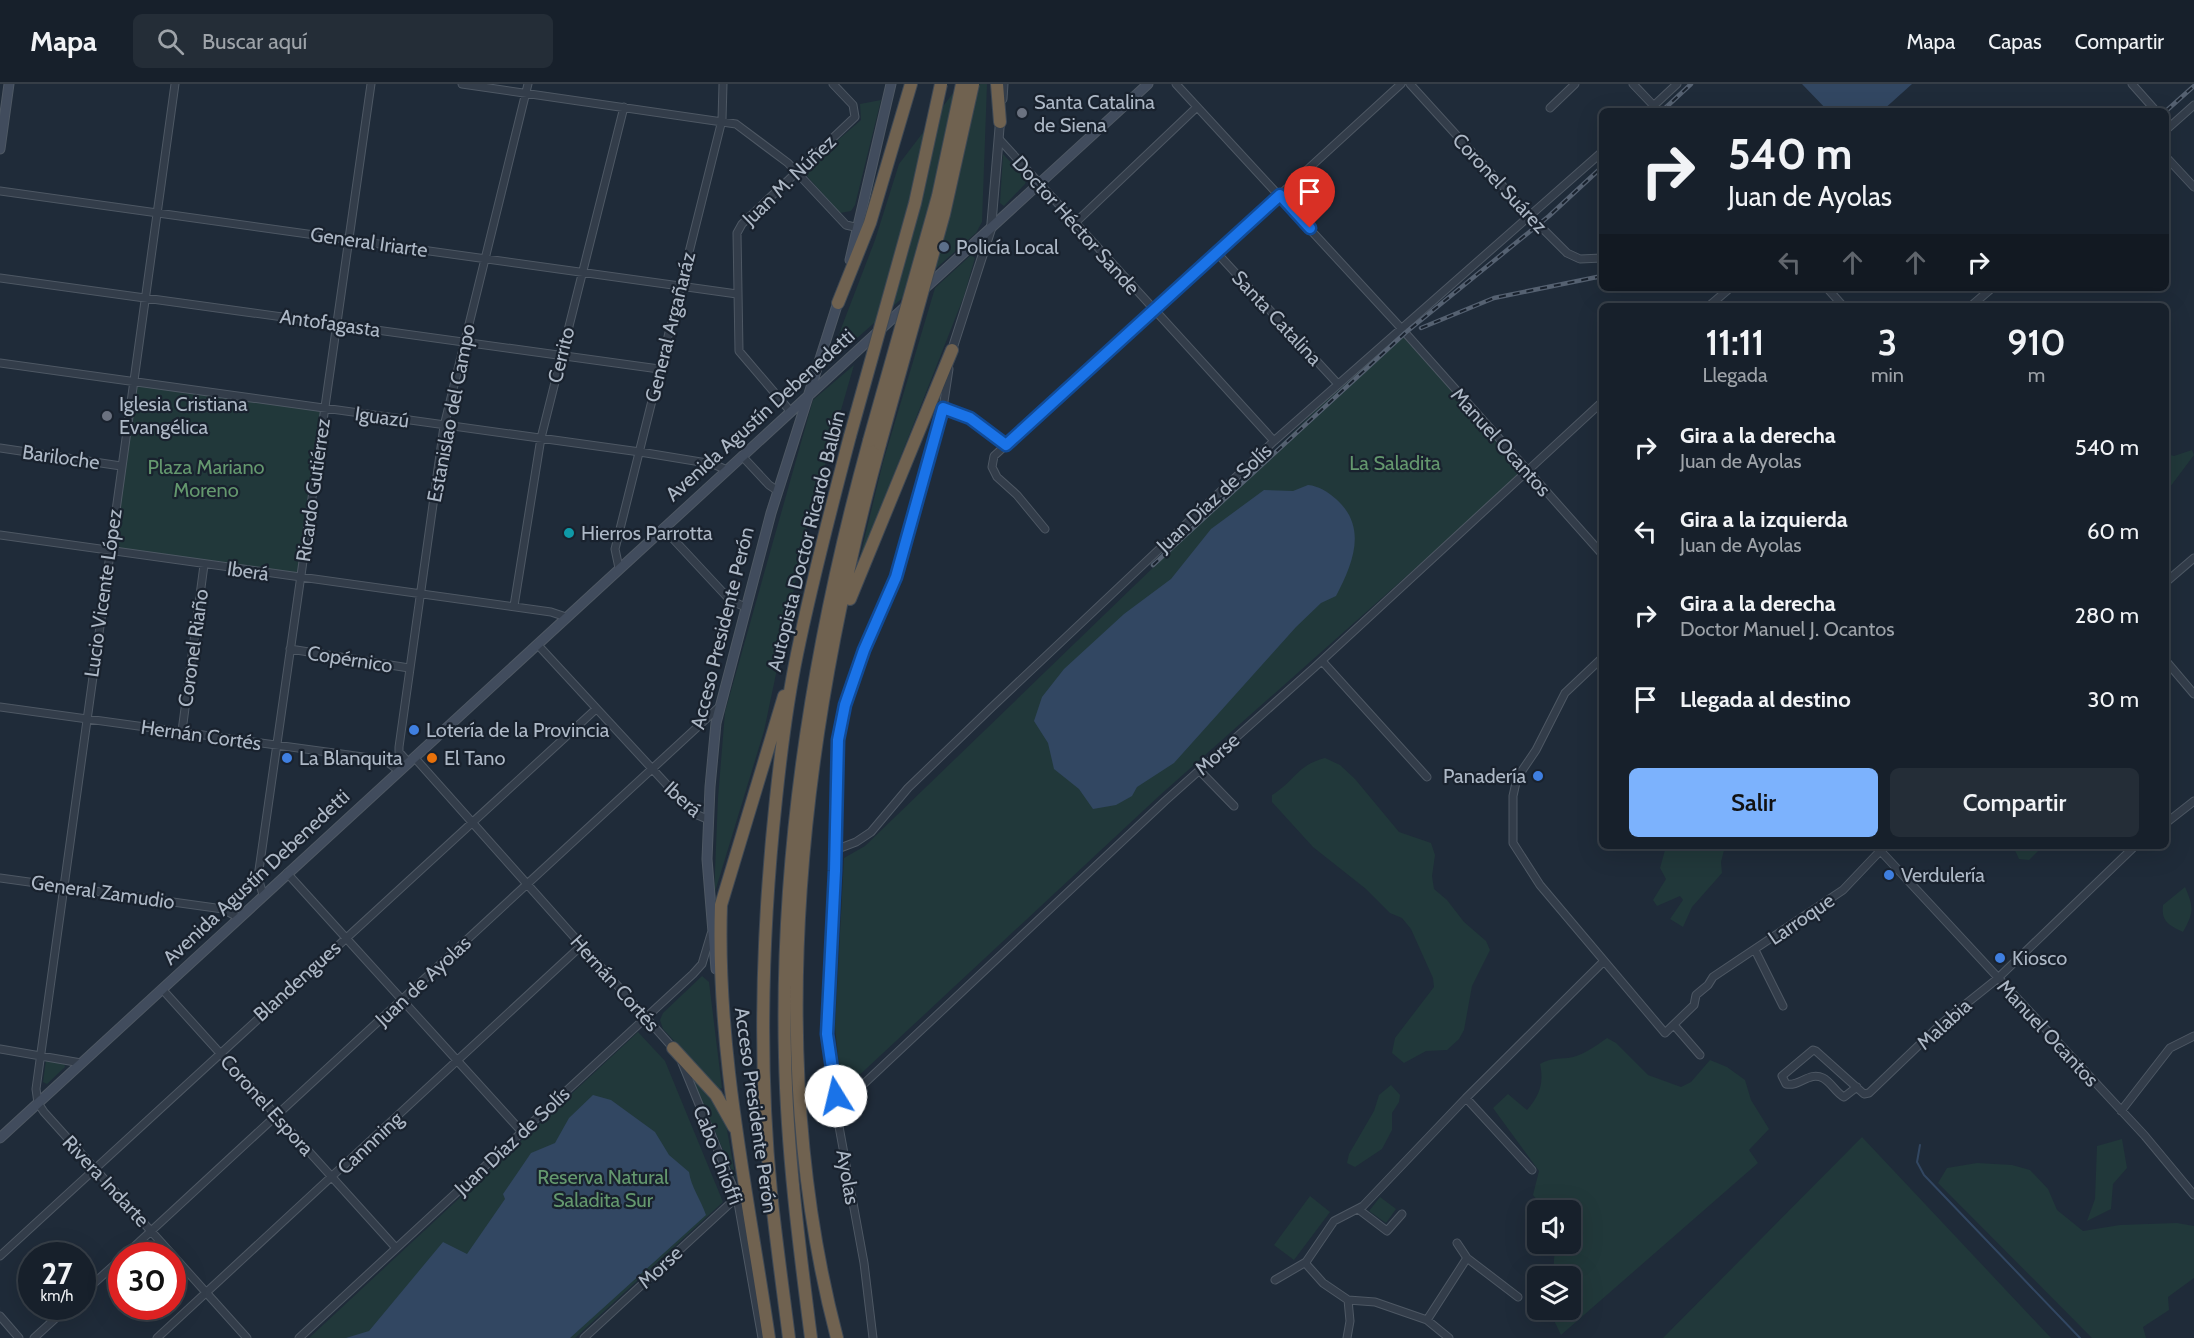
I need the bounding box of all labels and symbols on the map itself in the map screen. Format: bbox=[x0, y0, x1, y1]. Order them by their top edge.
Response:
place label: Santa Catalina de Siena bbox=[1034, 90, 1155, 137]
marker: Santa Catalina de Siena bbox=[1015, 106, 1029, 120]
street label: Coronel Suárez bbox=[1448, 128, 1552, 238]
street label: Juan M. Núñez bbox=[737, 129, 841, 231]
street label: Doctor Héctor Sande bbox=[1007, 151, 1145, 299]
pin bbox=[1284, 166, 1335, 228]
street label: General Iriarte bbox=[309, 222, 429, 262]
place label: Policía Local bbox=[956, 235, 1059, 259]
marker: Policía Local bbox=[937, 240, 951, 254]
street label: General Argañaráz bbox=[640, 249, 700, 405]
street label: Santa Catalina bbox=[1227, 266, 1327, 371]
street label: Antofagasta bbox=[278, 304, 382, 342]
street label: Estanislao del Campo bbox=[422, 322, 480, 504]
street label: Avenida Agustín Debenedetti bbox=[660, 324, 860, 506]
street label: Cerrito bbox=[542, 325, 580, 385]
street label: Manuel Ocantos bbox=[1446, 383, 1556, 501]
place label: Iglesia Cristiana Evangélica bbox=[119, 392, 248, 439]
street label: Iguazú bbox=[353, 401, 411, 433]
street label: Autopista Doctor Ricardo Balbín bbox=[762, 408, 850, 674]
marker: Iglesia Cristiana Evangélica bbox=[100, 409, 114, 423]
street label: Ricardo Gutiérrez bbox=[291, 417, 335, 563]
street label: Juan Díaz de Solís bbox=[1151, 439, 1277, 558]
street label: Bariloche bbox=[21, 440, 101, 474]
park label: La Saladita bbox=[1349, 451, 1441, 475]
park label: Plaza Mariano Moreno bbox=[147, 455, 265, 502]
street label: Lucio Vicente López bbox=[79, 507, 127, 679]
place label: Hierros Parrotta bbox=[581, 521, 713, 545]
street label: Acceso Presidente Perón bbox=[685, 524, 759, 732]
marker: Hierros Parrotta bbox=[562, 526, 576, 540]
street label: Iberá bbox=[226, 556, 271, 586]
street label: Coronel Riaño bbox=[173, 588, 213, 708]
street label: Copérnico bbox=[306, 640, 394, 678]
street label: Hernán Cortés bbox=[139, 715, 263, 755]
place label: Lotería de la Provincia bbox=[426, 718, 610, 742]
marker: Lotería de la Provincia bbox=[407, 723, 421, 737]
street label: Morse bbox=[1190, 728, 1244, 780]
place label: La Blanquita bbox=[299, 746, 403, 770]
place label: El Tano bbox=[444, 746, 506, 770]
marker: La Blanquita bbox=[280, 751, 294, 765]
marker: El Tano bbox=[425, 751, 439, 765]
place label: Panadería bbox=[1443, 764, 1526, 788]
marker: Panadería bbox=[1531, 769, 1545, 783]
street label: Iberá bbox=[659, 776, 707, 822]
street label: Avenida Agustín Debenedetti bbox=[158, 784, 354, 970]
place label: Verdulería bbox=[1901, 863, 1985, 887]
marker: Verdulería bbox=[1882, 868, 1896, 882]
street label: General Zamudio bbox=[30, 870, 176, 914]
street label: Larroque bbox=[1763, 888, 1839, 950]
street label: Hernán Cortés bbox=[565, 930, 665, 1036]
street label: Juan de Ayolas bbox=[370, 931, 476, 1032]
street label: Blandengues bbox=[249, 936, 345, 1026]
place label: Kiosco bbox=[2012, 946, 2067, 970]
marker: Kiosco bbox=[1993, 951, 2007, 965]
street label: Manuel Ocantos bbox=[1992, 974, 2104, 1092]
street label: Malabia bbox=[1912, 993, 1976, 1055]
street label: Acceso Presidente Perón bbox=[730, 1006, 782, 1214]
street label: Coronel Espora bbox=[215, 1049, 319, 1161]
position arrow bbox=[804, 1064, 868, 1128]
street label: Juan Díaz de Solís bbox=[449, 1082, 575, 1201]
street label: Cabo Chioffi bbox=[688, 1102, 748, 1208]
street label: Cannning bbox=[332, 1106, 409, 1179]
street label: Rivera Indarte bbox=[58, 1130, 154, 1232]
street label: Ayolas bbox=[831, 1148, 865, 1206]
park label: Reserva Natural Saladita Sur bbox=[537, 1165, 669, 1212]
street label: Morse bbox=[633, 1241, 687, 1293]
speed limit sign: 30 bbox=[108, 1242, 186, 1320]

